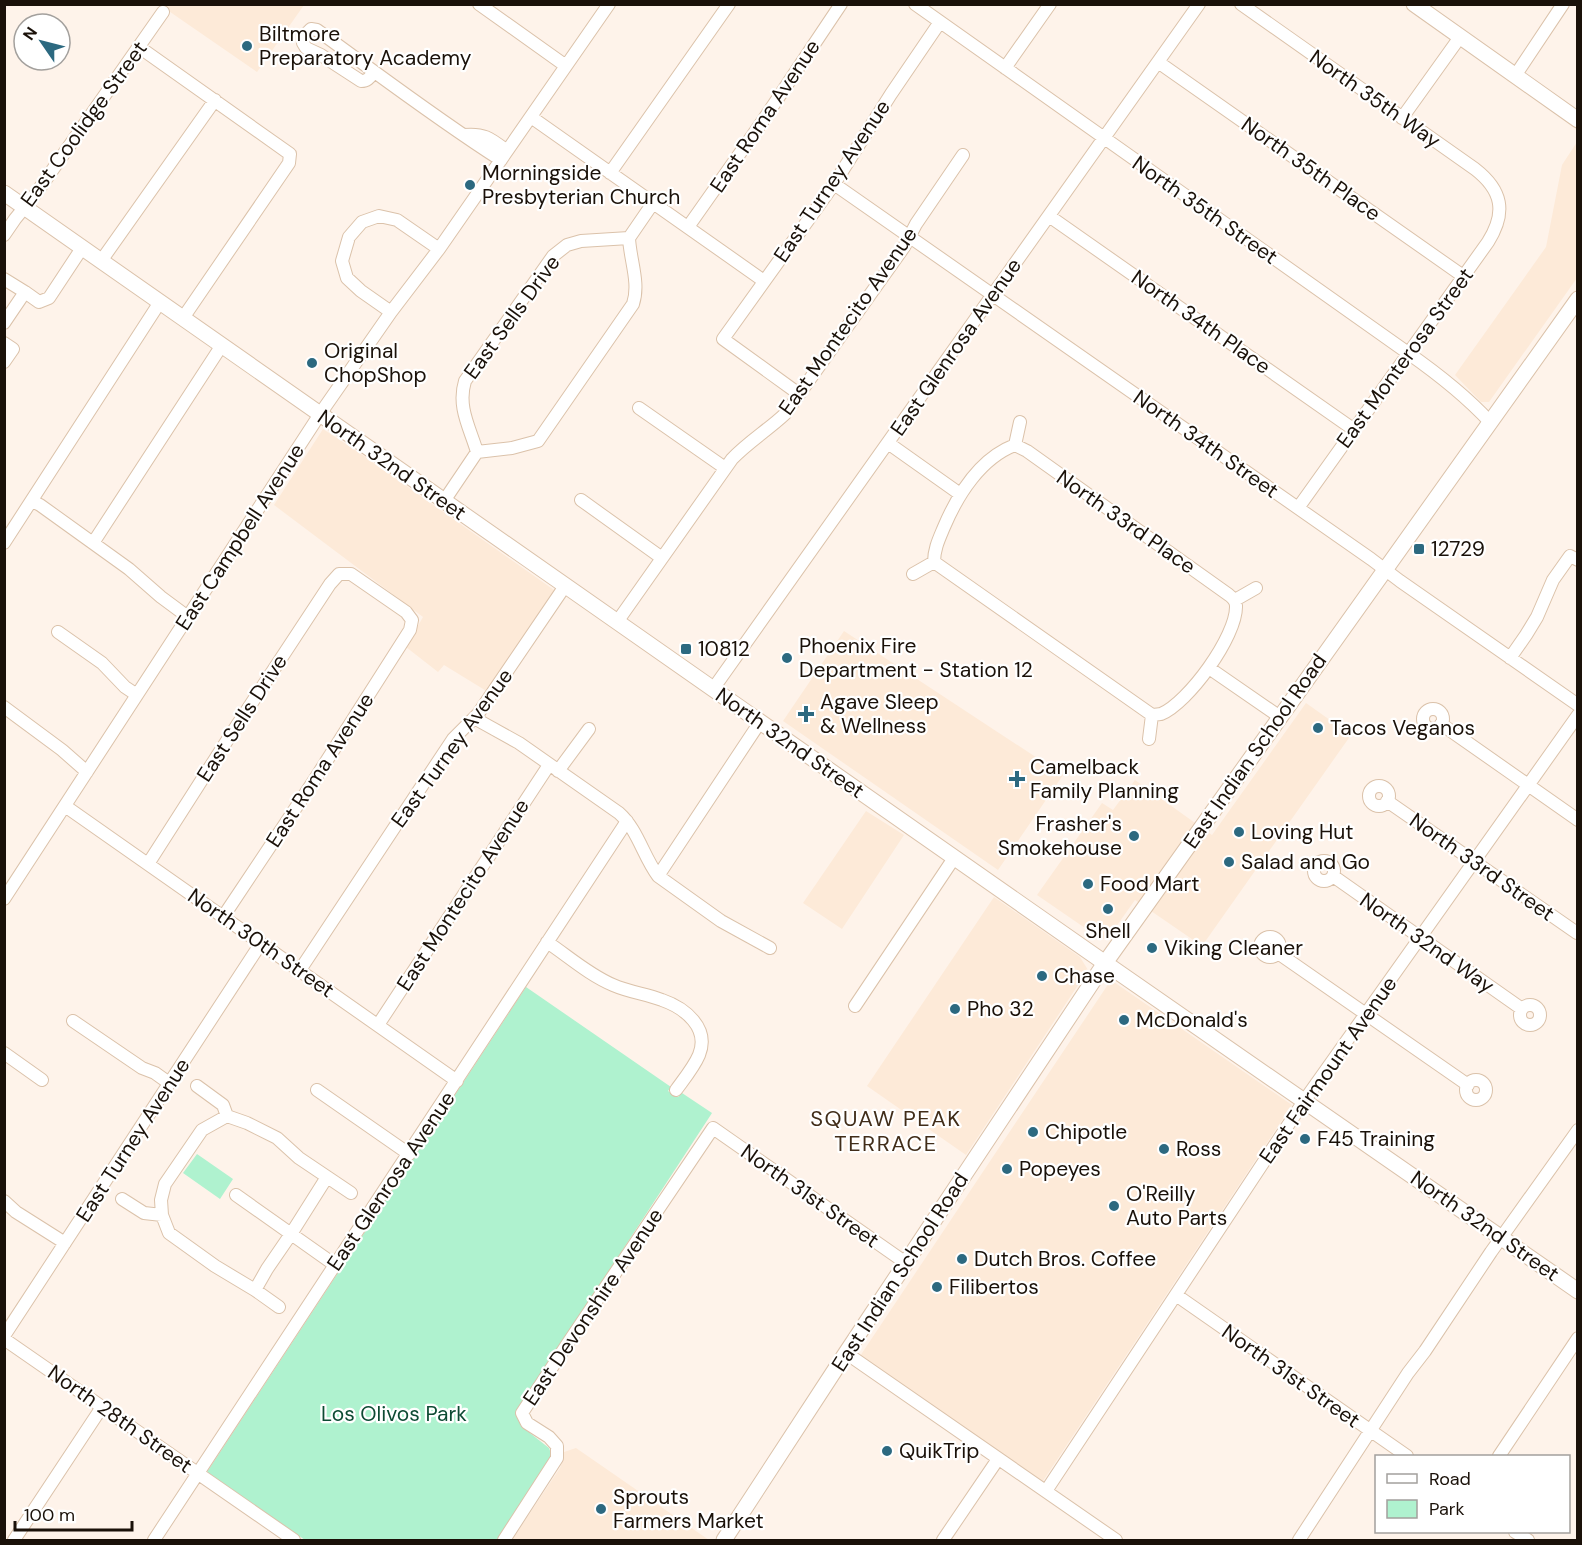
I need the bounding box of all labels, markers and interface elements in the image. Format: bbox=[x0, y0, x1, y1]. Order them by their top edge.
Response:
north arrow bbox=[12, 12, 72, 72]
place label: Biltmore Preparatory Academy bbox=[259, 20, 472, 72]
text: N bbox=[18, 23, 42, 44]
street label: East Roma Avenue bbox=[703, 34, 827, 198]
street label: East Coolidge Street bbox=[14, 36, 154, 212]
marker: Biltmore Preparatory Academy bbox=[240, 39, 254, 53]
street label: North 35th Way bbox=[1304, 43, 1446, 155]
street label: East Turney Avenue bbox=[767, 94, 897, 268]
street label: North 35th Place bbox=[1236, 111, 1386, 228]
street label: North 35th Street bbox=[1127, 149, 1283, 271]
place label: Morningside Presbyterian Church bbox=[482, 159, 680, 211]
marker: Morningside Presbyterian Church bbox=[463, 178, 477, 192]
street label: East Montecito Avenue bbox=[772, 221, 924, 421]
street label: East Sells Drive bbox=[458, 249, 566, 385]
street label: East Glenrosa Avenue bbox=[884, 253, 1028, 441]
street label: East Monterosa Street bbox=[1330, 262, 1480, 454]
street label: North 34th Place bbox=[1126, 264, 1276, 381]
place label: Original ChopShop bbox=[324, 337, 427, 389]
marker: Original ChopShop bbox=[305, 356, 319, 370]
street label: North 34th Street bbox=[1128, 383, 1284, 505]
street label: North 32nd Street bbox=[312, 403, 472, 527]
street label: East Campbell Avenue bbox=[169, 438, 311, 636]
street label: North 33rd Place bbox=[1051, 464, 1201, 580]
place label: 12729 bbox=[1431, 535, 1485, 563]
marker: 12729 bbox=[1412, 542, 1426, 556]
place label: Phoenix Fire Department - Station 12 bbox=[799, 632, 1033, 684]
place label: 10812 bbox=[698, 635, 750, 663]
marker: 10812 bbox=[679, 642, 693, 656]
street label: East Indian School Road bbox=[1177, 648, 1333, 854]
street label: East Sells Drive bbox=[190, 649, 294, 787]
marker: Phoenix Fire Department - Station 12 bbox=[780, 651, 794, 665]
street label: East Turney Avenue bbox=[385, 663, 519, 833]
street label: North 32nd Street bbox=[710, 681, 870, 805]
street label: East Roma Avenue bbox=[260, 687, 380, 853]
place label: Agave Sleep & Wellness bbox=[820, 688, 939, 740]
marker: Agave Sleep & Wellness bbox=[797, 705, 815, 723]
place label: Tacos Veganos bbox=[1330, 714, 1475, 742]
marker: Tacos Veganos bbox=[1311, 721, 1325, 735]
place label: Camelback Family Planning bbox=[1030, 753, 1179, 805]
marker: Camelback Family Planning bbox=[1008, 770, 1026, 788]
street label: East Montecito Avenue bbox=[390, 794, 536, 996]
street label: North 33rd Street bbox=[1404, 806, 1560, 928]
place label: Frasher's Smokehouse bbox=[998, 810, 1122, 862]
place label: Loving Hut bbox=[1251, 818, 1354, 846]
marker: Loving Hut bbox=[1232, 825, 1246, 839]
marker: Frasher's Smokehouse bbox=[1127, 829, 1141, 843]
place label: Salad and Go bbox=[1241, 848, 1370, 876]
marker: Salad and Go bbox=[1222, 855, 1236, 869]
place label: Food Mart bbox=[1100, 870, 1200, 898]
marker: Food Mart bbox=[1081, 877, 1095, 891]
street label: North 30th Street bbox=[182, 882, 340, 1004]
street label: North 32nd Way bbox=[1354, 886, 1500, 1000]
marker: Shell bbox=[1101, 902, 1115, 916]
place label: Shell bbox=[1085, 917, 1131, 945]
place label: Viking Cleaner bbox=[1164, 934, 1303, 962]
marker: Viking Cleaner bbox=[1145, 941, 1159, 955]
place label: Chase bbox=[1054, 962, 1115, 990]
marker: Chase bbox=[1035, 969, 1049, 983]
street label: East Fairmount Avenue bbox=[1253, 971, 1403, 1169]
place label: Pho 32 bbox=[967, 995, 1034, 1023]
marker: Pho 32 bbox=[948, 1002, 962, 1016]
place label: McDonald's bbox=[1136, 1006, 1248, 1034]
marker: McDonald's bbox=[1117, 1013, 1131, 1027]
street label: East Turney Avenue bbox=[70, 1053, 196, 1227]
street label: East Glenrosa Avenue bbox=[321, 1086, 461, 1276]
district label: SQUAW PEAK TERRACE bbox=[810, 1104, 962, 1158]
place label: Chipotle bbox=[1045, 1118, 1127, 1146]
marker: Chipotle bbox=[1026, 1125, 1040, 1139]
place label: F45 Training bbox=[1317, 1125, 1435, 1153]
marker: F45 Training bbox=[1298, 1132, 1312, 1146]
place label: Ross bbox=[1176, 1135, 1221, 1163]
street label: North 31st Street bbox=[735, 1138, 885, 1254]
marker: Ross bbox=[1157, 1142, 1171, 1156]
place label: Popeyes bbox=[1019, 1155, 1101, 1183]
marker: Popeyes bbox=[1000, 1162, 1014, 1176]
street label: North 32nd Street bbox=[1405, 1164, 1565, 1288]
street label: East Indian School Road bbox=[825, 1167, 975, 1377]
place label: O'Reilly Auto Parts bbox=[1126, 1180, 1227, 1232]
marker: O'Reilly Auto Parts bbox=[1107, 1199, 1121, 1213]
street label: East Devonshire Avenue bbox=[517, 1203, 670, 1411]
place label: Dutch Bros. Coffee bbox=[974, 1245, 1156, 1273]
marker: Dutch Bros. Coffee bbox=[955, 1252, 969, 1266]
place label: Filibertos bbox=[949, 1273, 1039, 1301]
marker: Filibertos bbox=[930, 1280, 944, 1294]
street label: North 31st Street bbox=[1216, 1318, 1366, 1434]
street label: North 28th Street bbox=[42, 1359, 198, 1479]
park label: Los Olivos Park bbox=[321, 1400, 467, 1428]
place label: QuikTrip bbox=[899, 1437, 979, 1465]
marker: QuikTrip bbox=[880, 1444, 894, 1458]
legend bbox=[1375, 1455, 1570, 1533]
text: Road bbox=[1429, 1467, 1471, 1491]
place label: Sprouts Farmers Market bbox=[613, 1483, 764, 1535]
scale bar bbox=[15, 1494, 132, 1532]
text: Park bbox=[1429, 1497, 1465, 1521]
marker: Sprouts Farmers Market bbox=[594, 1502, 608, 1516]
text: 100 m bbox=[24, 1503, 75, 1527]

